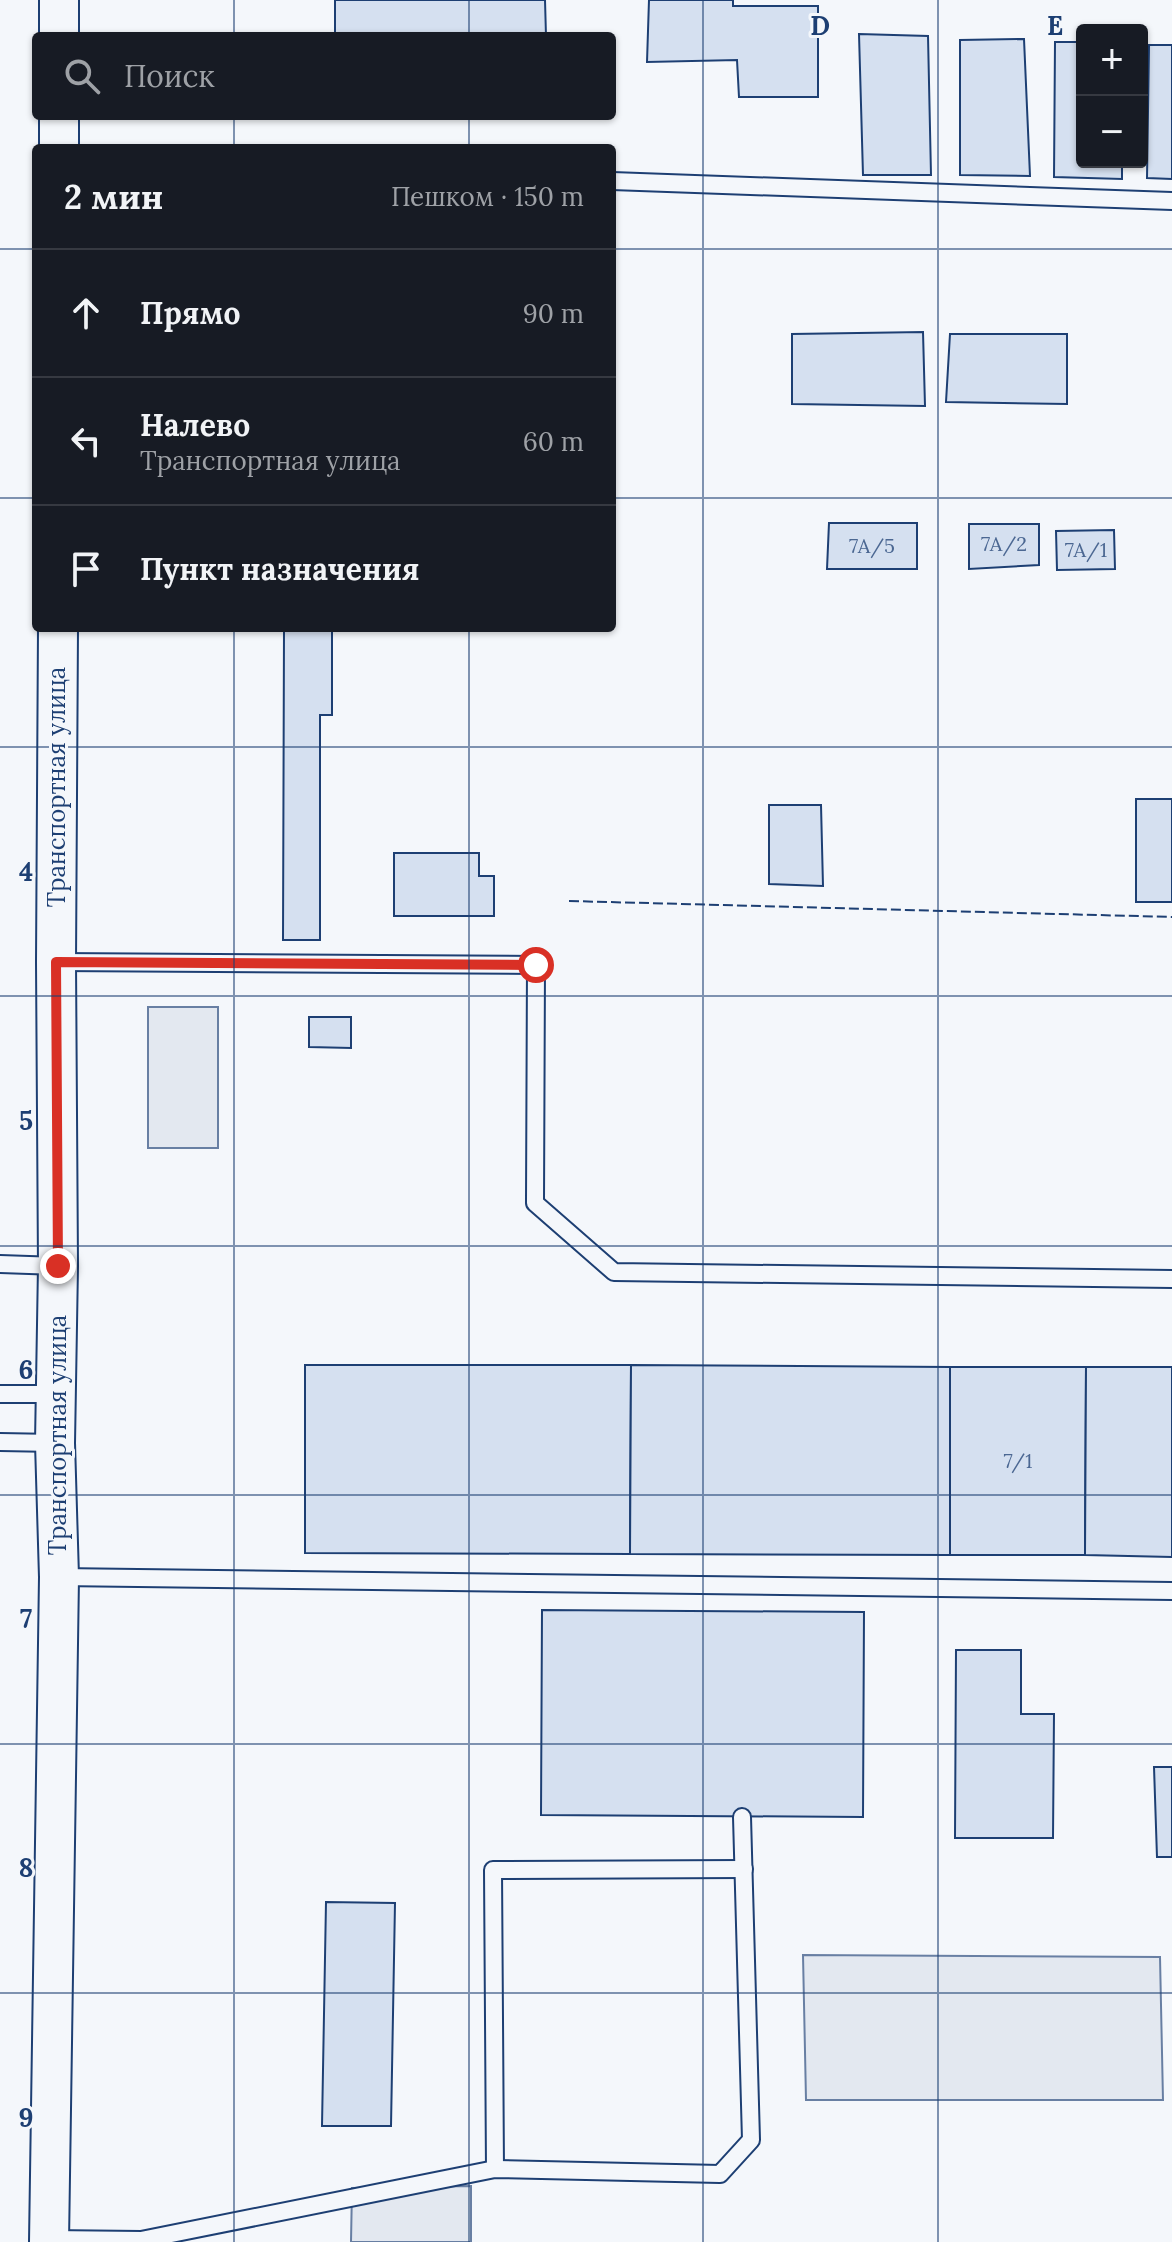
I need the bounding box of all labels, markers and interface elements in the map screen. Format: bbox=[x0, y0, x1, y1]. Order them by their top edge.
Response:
text: D bbox=[810, 9, 830, 42]
text: E bbox=[1047, 9, 1063, 42]
map controls bbox=[1076, 24, 1148, 168]
button: + bbox=[1076, 24, 1148, 96]
search box bbox=[32, 32, 616, 120]
icon: search bbox=[60, 54, 104, 98]
text: Поиск bbox=[124, 57, 215, 95]
button: − bbox=[1076, 96, 1148, 168]
text: 2 мин bbox=[64, 175, 163, 218]
text: Пешком · 150 m bbox=[391, 180, 584, 213]
icon: ahead bbox=[64, 291, 108, 335]
text: Прямо bbox=[140, 294, 241, 332]
text: 90 m bbox=[523, 297, 584, 330]
text: Налево bbox=[140, 406, 250, 444]
icon: left bbox=[64, 419, 108, 463]
text: 60 m bbox=[523, 425, 584, 458]
text: Транспортная улица bbox=[140, 444, 401, 477]
house number: 7А/2 bbox=[981, 531, 1027, 557]
house number: 7А/5 bbox=[849, 533, 895, 559]
house number: 7А/1 bbox=[1065, 537, 1107, 563]
icon: arrive bbox=[64, 547, 108, 591]
text: Пункт назначения bbox=[140, 550, 419, 588]
street label: Транспортная улица bbox=[41, 667, 72, 907]
text: 4 bbox=[19, 855, 33, 888]
route start bbox=[518, 947, 554, 983]
text: 5 bbox=[19, 1104, 33, 1137]
route end bbox=[40, 1248, 76, 1284]
street label: Транспортная улица bbox=[42, 1315, 73, 1555]
text: 6 bbox=[19, 1353, 33, 1386]
house number: 7/1 bbox=[1004, 1448, 1032, 1474]
text: 7 bbox=[20, 1602, 32, 1635]
text: 8 bbox=[19, 1851, 33, 1884]
text: 9 bbox=[19, 2101, 33, 2134]

